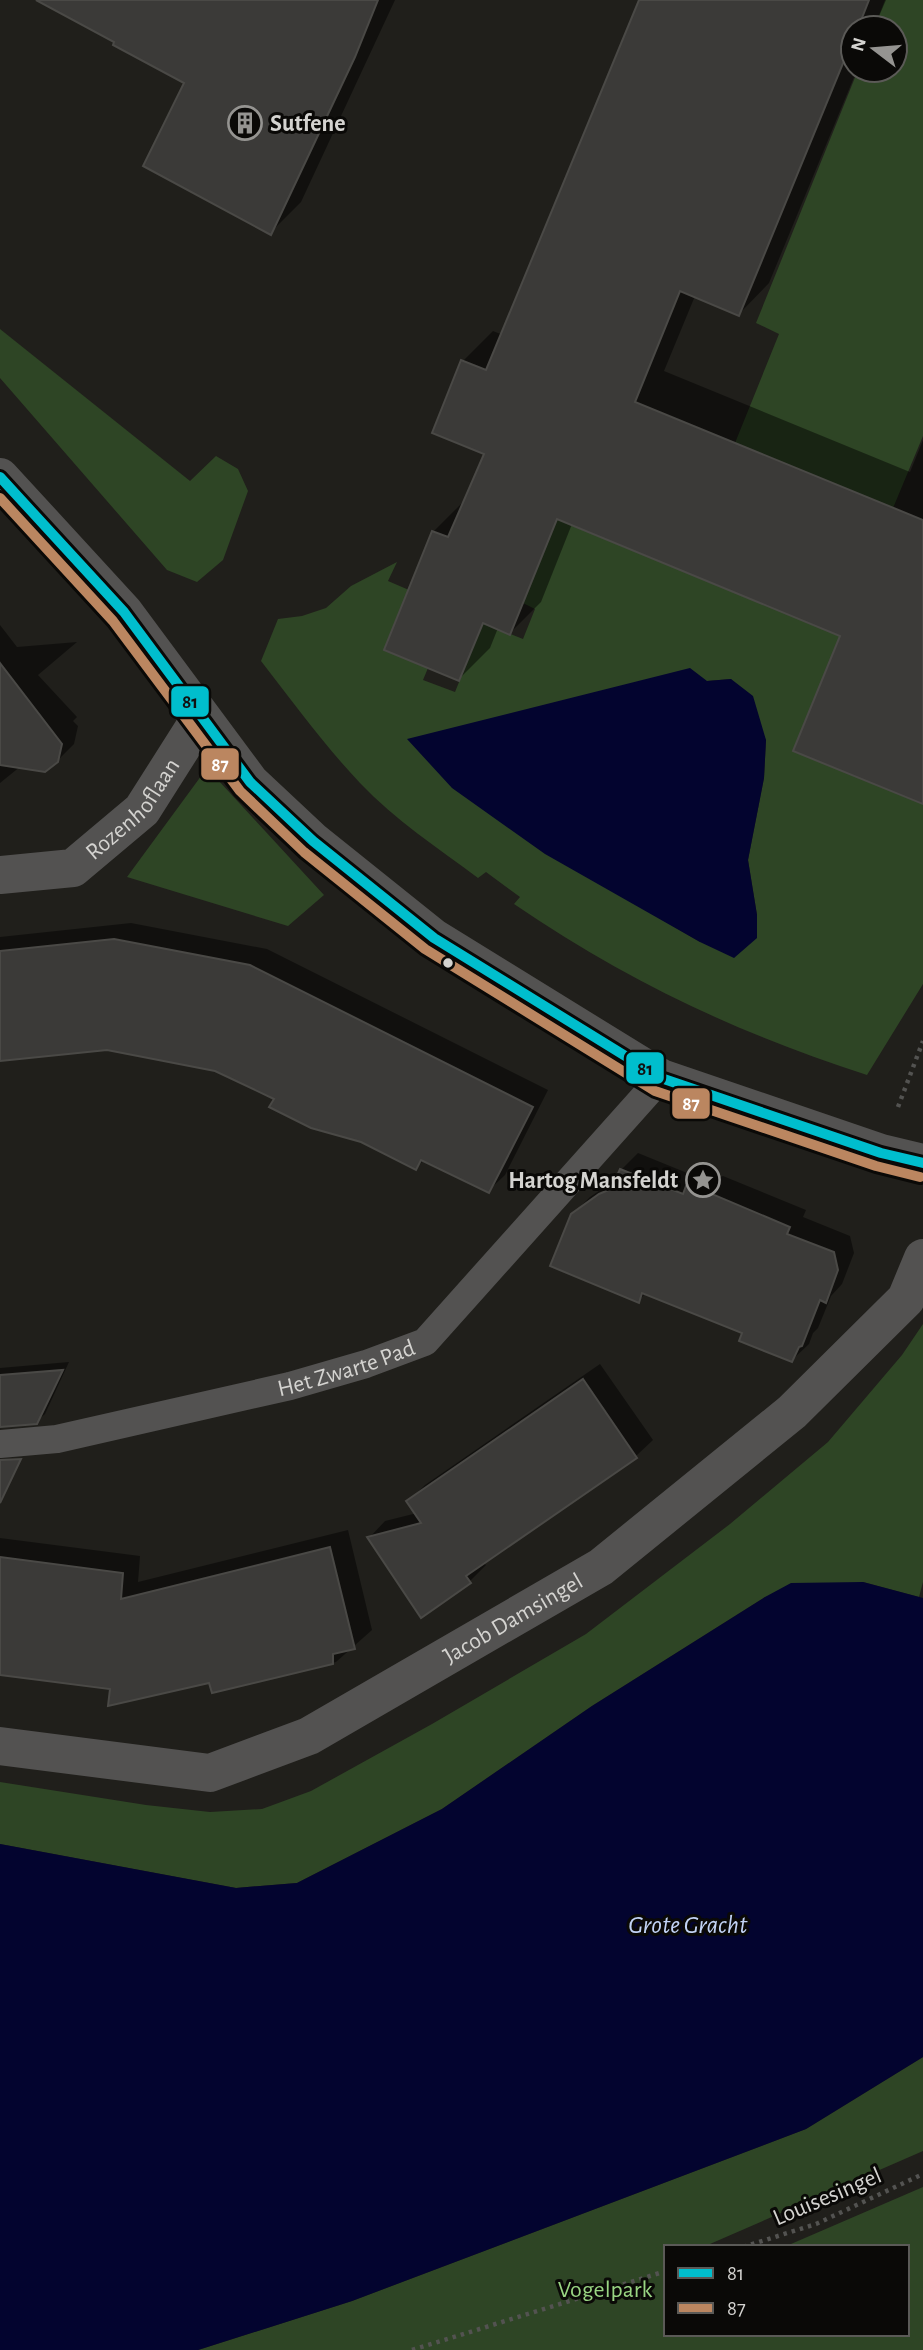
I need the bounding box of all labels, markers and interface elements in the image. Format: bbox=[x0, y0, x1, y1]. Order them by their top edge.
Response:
north arrow bbox=[839, 14, 909, 84]
text: N bbox=[848, 36, 870, 54]
building icon: Sutfene bbox=[226, 104, 264, 142]
place label: Sutfene bbox=[270, 112, 346, 136]
line badge: 81 bbox=[170, 685, 210, 718]
text: 81 bbox=[182, 693, 198, 712]
line badge: 87 bbox=[200, 747, 240, 781]
street label: Rozenhoflaan bbox=[81, 754, 185, 865]
text: 87 bbox=[211, 756, 229, 775]
unlabelled marker bbox=[441, 956, 455, 970]
line badge: 81 bbox=[625, 1051, 665, 1085]
text: 81 bbox=[637, 1060, 653, 1079]
line badge: 87 bbox=[671, 1087, 711, 1120]
text: 87 bbox=[682, 1095, 700, 1114]
place icon: Hartog Mansfeldt bbox=[684, 1161, 722, 1199]
place label: Hartog Mansfeldt bbox=[508, 1169, 678, 1193]
street label: Het Zwarte Pad bbox=[275, 1336, 419, 1401]
street label: Jacob Damsingel bbox=[440, 1569, 587, 1669]
water label: Grote Gracht bbox=[628, 1912, 748, 1938]
street label: Louisesingel bbox=[770, 2163, 885, 2230]
legend bbox=[664, 2245, 909, 2336]
text: 81 bbox=[727, 2263, 744, 2284]
park label: Vogelpark bbox=[558, 2278, 652, 2302]
text: 87 bbox=[727, 2298, 746, 2319]

